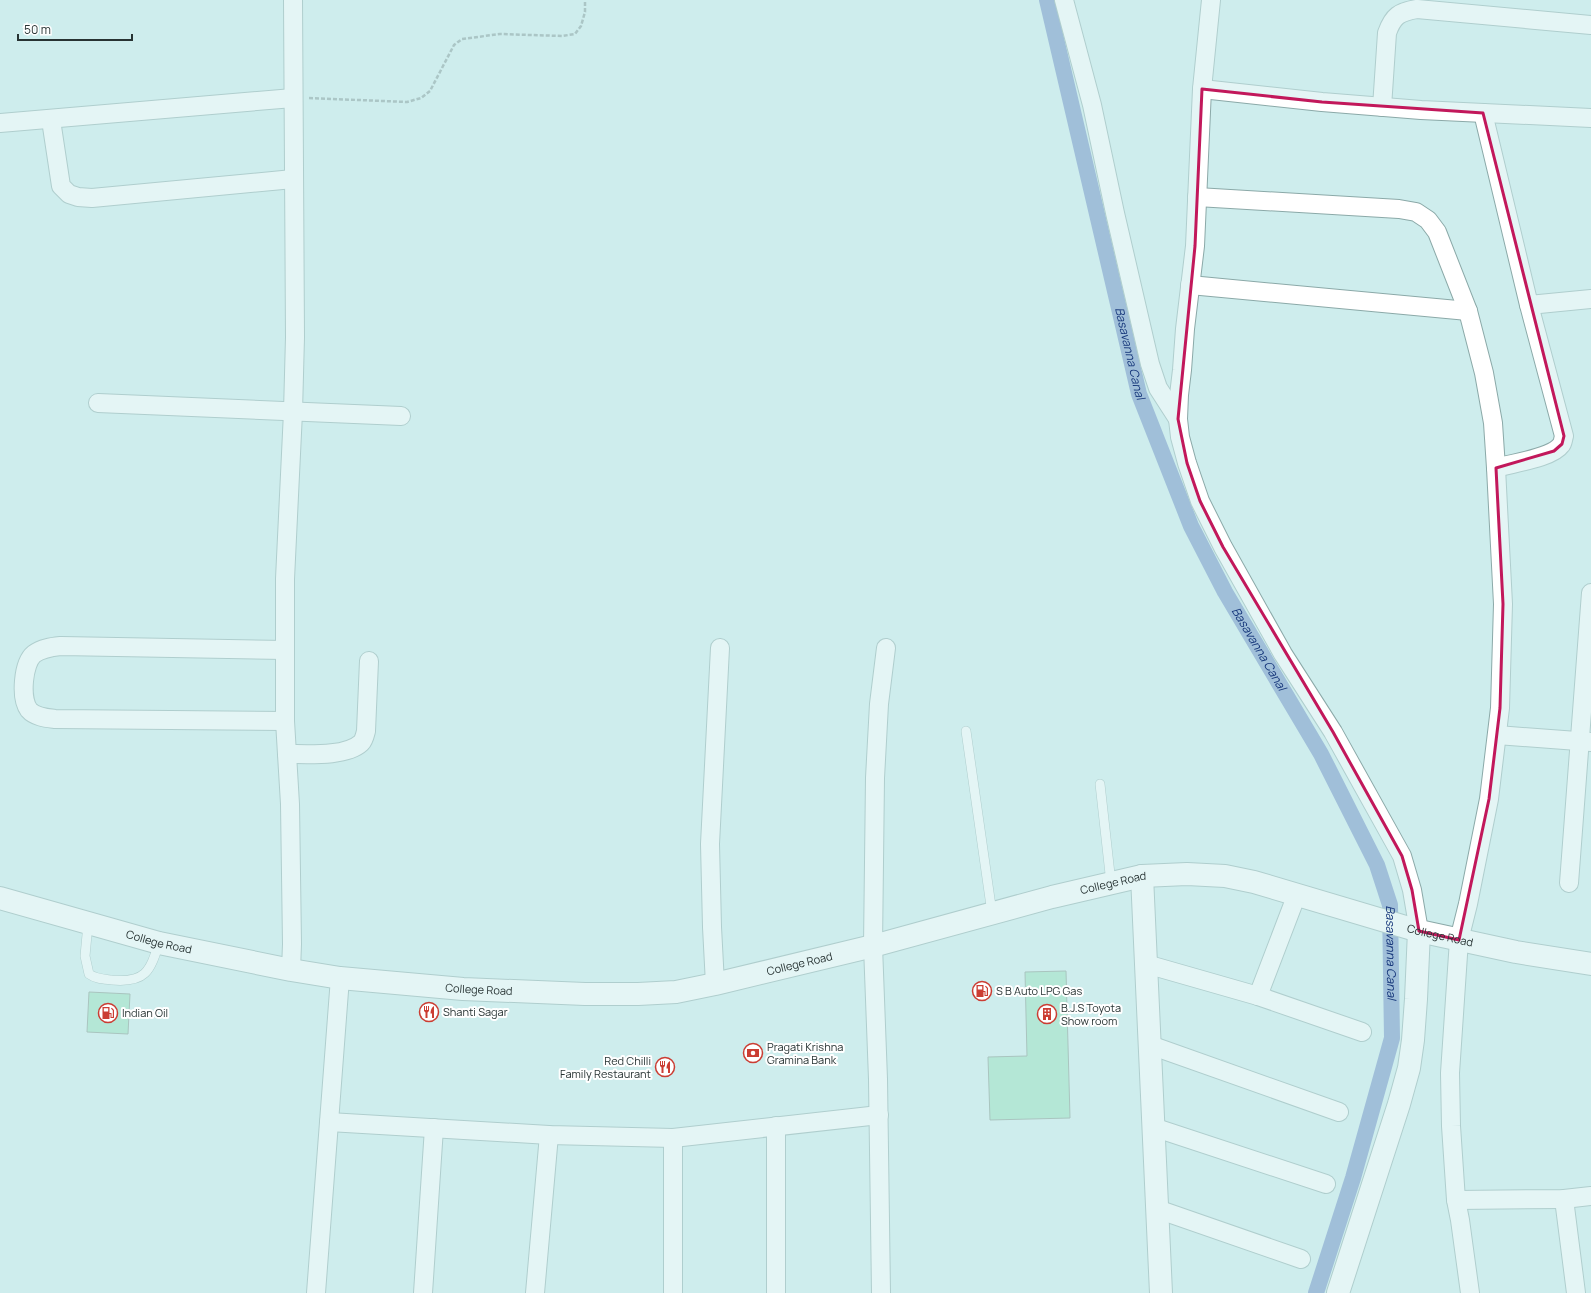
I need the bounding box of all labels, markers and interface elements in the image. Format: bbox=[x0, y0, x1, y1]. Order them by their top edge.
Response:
scale bar bbox=[18, 16, 132, 42]
text: 50 m bbox=[24, 21, 51, 38]
water label: Basavanna Canal bbox=[1111, 305, 1150, 404]
water label: Basavanna Canal bbox=[1228, 604, 1292, 696]
street label: College Road bbox=[1079, 868, 1146, 897]
water label: Basavanna Canal bbox=[1382, 905, 1400, 1002]
street label: College Road bbox=[1405, 920, 1475, 950]
street label: College Road bbox=[125, 926, 193, 957]
street label: College Road bbox=[765, 948, 834, 978]
street label: College Road bbox=[445, 979, 513, 998]
fuel station icon: S B Auto LPG Gas bbox=[971, 980, 993, 1002]
place label: S B Auto LPG Gas bbox=[996, 983, 1082, 998]
place label: B.J.S Toyota Show room bbox=[1061, 1000, 1121, 1028]
restaurant icon: Shanti Sagar bbox=[418, 1001, 440, 1023]
fuel station icon: Indian Oil bbox=[97, 1002, 119, 1024]
building icon: B.J.S Toyota Show room bbox=[1036, 1003, 1058, 1025]
place label: Shanti Sagar bbox=[443, 1004, 508, 1019]
place label: Indian Oil bbox=[122, 1005, 168, 1020]
place label: Pragati Krishna Gramina Bank bbox=[767, 1039, 843, 1067]
bank icon: Pragati Krishna Gramina Bank bbox=[742, 1042, 764, 1064]
place label: Red Chilli Family Restaurant bbox=[560, 1053, 651, 1081]
restaurant icon: Red Chilli Family Restaurant bbox=[654, 1056, 676, 1078]

